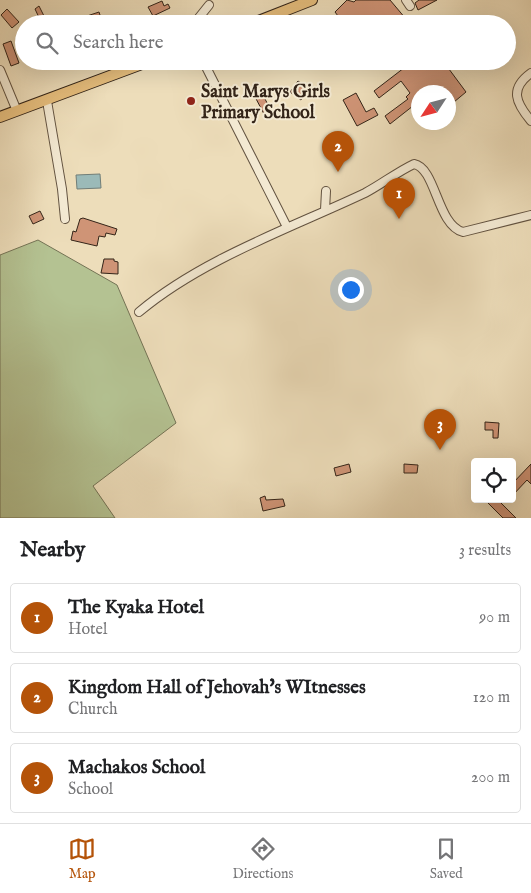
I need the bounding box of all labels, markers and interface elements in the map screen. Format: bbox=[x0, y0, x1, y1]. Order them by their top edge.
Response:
search box bbox=[15, 15, 516, 70]
icon: search bbox=[33, 29, 61, 57]
text: Search here bbox=[73, 31, 164, 55]
place label: Saint Marys Girls Primary School bbox=[201, 81, 331, 125]
north arrow bbox=[411, 85, 456, 130]
marker: Saint Marys Girls Primary School bbox=[185, 95, 197, 107]
pin: 2 bbox=[322, 131, 354, 172]
pin: 1 bbox=[383, 178, 415, 219]
your location bbox=[338, 277, 364, 303]
pin: 3 bbox=[424, 409, 456, 450]
map controls bbox=[471, 458, 516, 503]
button: locate bbox=[471, 458, 516, 503]
text: Nearby bbox=[20, 537, 85, 564]
text: 3 results bbox=[459, 541, 511, 561]
text: The Kyaka Hotel bbox=[68, 596, 204, 620]
text: 1 bbox=[34, 608, 40, 628]
text: 90 m bbox=[479, 608, 510, 628]
text: Hotel bbox=[68, 620, 107, 640]
text: Kingdom Hall of Jehovah's WItnesses bbox=[68, 676, 366, 700]
text: 2 bbox=[33, 688, 41, 708]
text: 120 m bbox=[473, 688, 510, 708]
text: Church bbox=[68, 700, 117, 720]
text: Machakos School bbox=[68, 756, 205, 780]
text: 3 bbox=[34, 768, 40, 788]
text: 200 m bbox=[471, 768, 510, 788]
text: School bbox=[68, 780, 113, 800]
tab: Map bbox=[68, 835, 96, 883]
tab: Directions bbox=[232, 835, 293, 883]
tab: Saved bbox=[430, 835, 463, 883]

